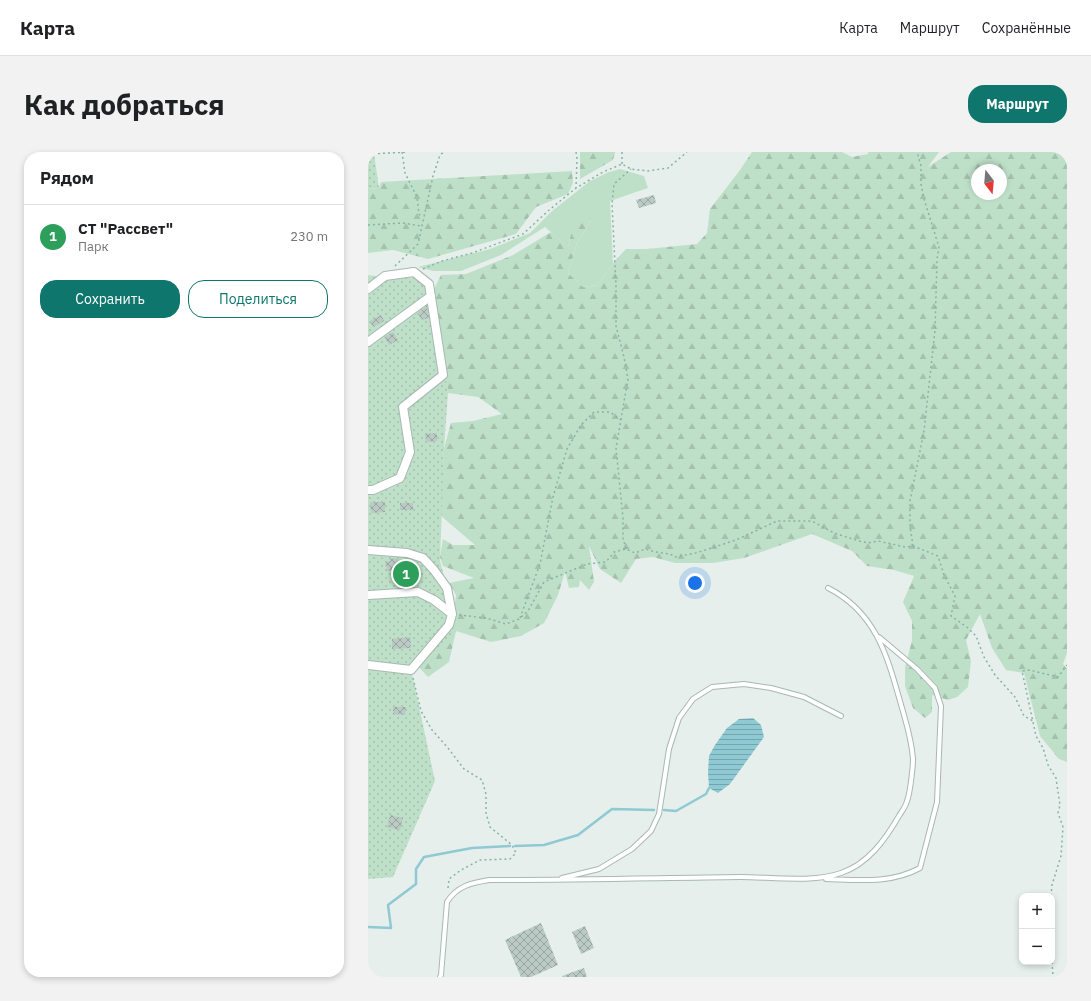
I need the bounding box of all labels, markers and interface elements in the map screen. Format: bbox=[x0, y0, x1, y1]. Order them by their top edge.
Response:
text: Карта bbox=[20, 16, 75, 40]
text: Карта bbox=[839, 19, 878, 37]
text: Маршрут bbox=[900, 19, 960, 37]
text: Сохранённые bbox=[982, 19, 1071, 37]
button: Маршрут bbox=[968, 85, 1067, 123]
text: Как добраться bbox=[24, 86, 225, 123]
north arrow bbox=[971, 164, 1007, 200]
text: Рядом bbox=[40, 167, 94, 189]
text: СТ "Рассвет" bbox=[78, 219, 173, 238]
text: 1 bbox=[49, 228, 57, 245]
text: 230 m bbox=[290, 228, 328, 245]
text: Парк bbox=[78, 238, 109, 255]
button: Сохранить bbox=[40, 280, 180, 318]
button: Поделиться bbox=[188, 280, 328, 318]
pin: 1 bbox=[393, 559, 419, 589]
your location bbox=[685, 573, 705, 593]
map controls bbox=[1019, 893, 1055, 965]
button: + bbox=[1019, 893, 1055, 929]
button: − bbox=[1019, 929, 1055, 965]

